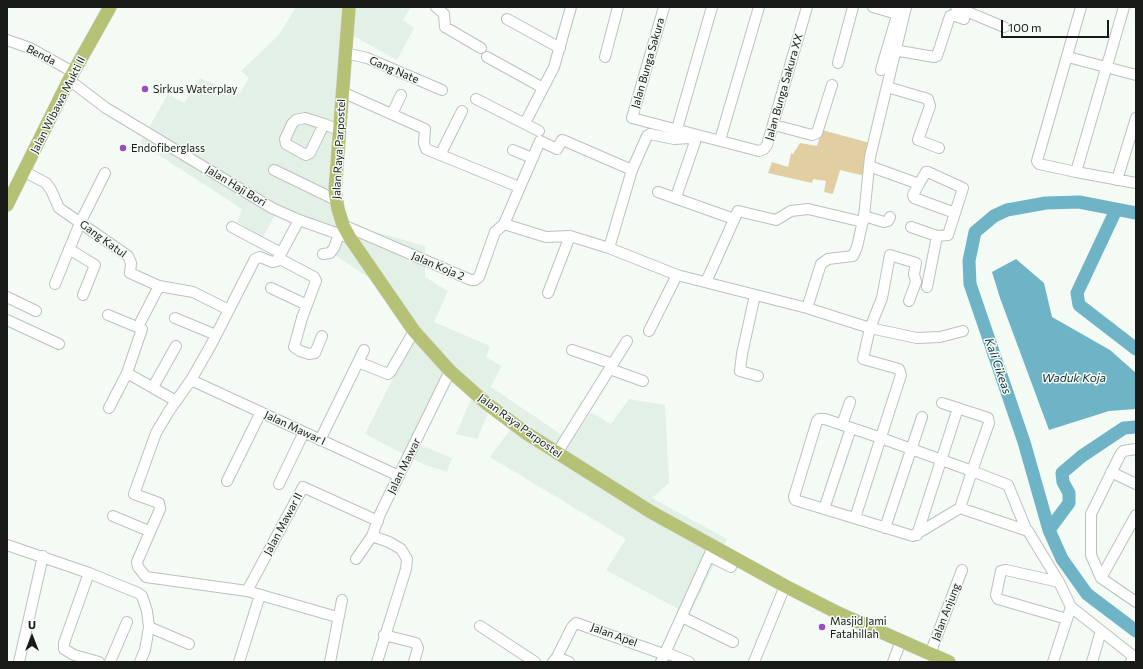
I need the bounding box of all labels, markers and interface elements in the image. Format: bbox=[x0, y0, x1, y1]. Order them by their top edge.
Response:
scale bar bbox=[1003, 12, 1111, 38]
street label: Jalan Bunga Sakura bbox=[629, 16, 667, 110]
text: 100 m bbox=[1008, 20, 1042, 34]
street label: Jalan Bunga Sakura XX bbox=[762, 32, 806, 142]
street label: Benda bbox=[24, 42, 58, 68]
street label: Jalan Wibawa Mukti II bbox=[28, 54, 88, 156]
street label: Gang Nate bbox=[367, 54, 421, 86]
place label: Sirkus Waterplay bbox=[153, 82, 238, 96]
marker: Sirkus Waterplay bbox=[140, 84, 150, 94]
street label: Jalan Raya Parpostel bbox=[330, 99, 348, 199]
place label: Endofiberglass bbox=[131, 141, 205, 155]
marker: Endofiberglass bbox=[118, 143, 128, 153]
street label: Jalan Haji Bori bbox=[203, 163, 269, 209]
street label: Gang Katul bbox=[77, 218, 129, 260]
street label: Jalan Koja 2 bbox=[410, 249, 466, 283]
water label: Kali Cikeas bbox=[982, 336, 1014, 396]
water label: Waduk Koja bbox=[1042, 371, 1106, 385]
street label: Jalan Raya Parpostel bbox=[476, 391, 564, 461]
street label: Jalan Mawar I bbox=[262, 408, 328, 448]
street label: Jalan Mawar bbox=[385, 436, 423, 496]
street label: Jalan Mawar II bbox=[261, 490, 305, 558]
street label: Jalan Anjung bbox=[929, 581, 963, 643]
place label: Masjid Jami Fatahillah bbox=[830, 614, 887, 640]
north arrow bbox=[12, 617, 52, 657]
text: U bbox=[28, 618, 36, 631]
street label: Jalan Apel bbox=[589, 620, 639, 650]
marker: Masjid Jami Fatahillah bbox=[817, 622, 827, 632]

